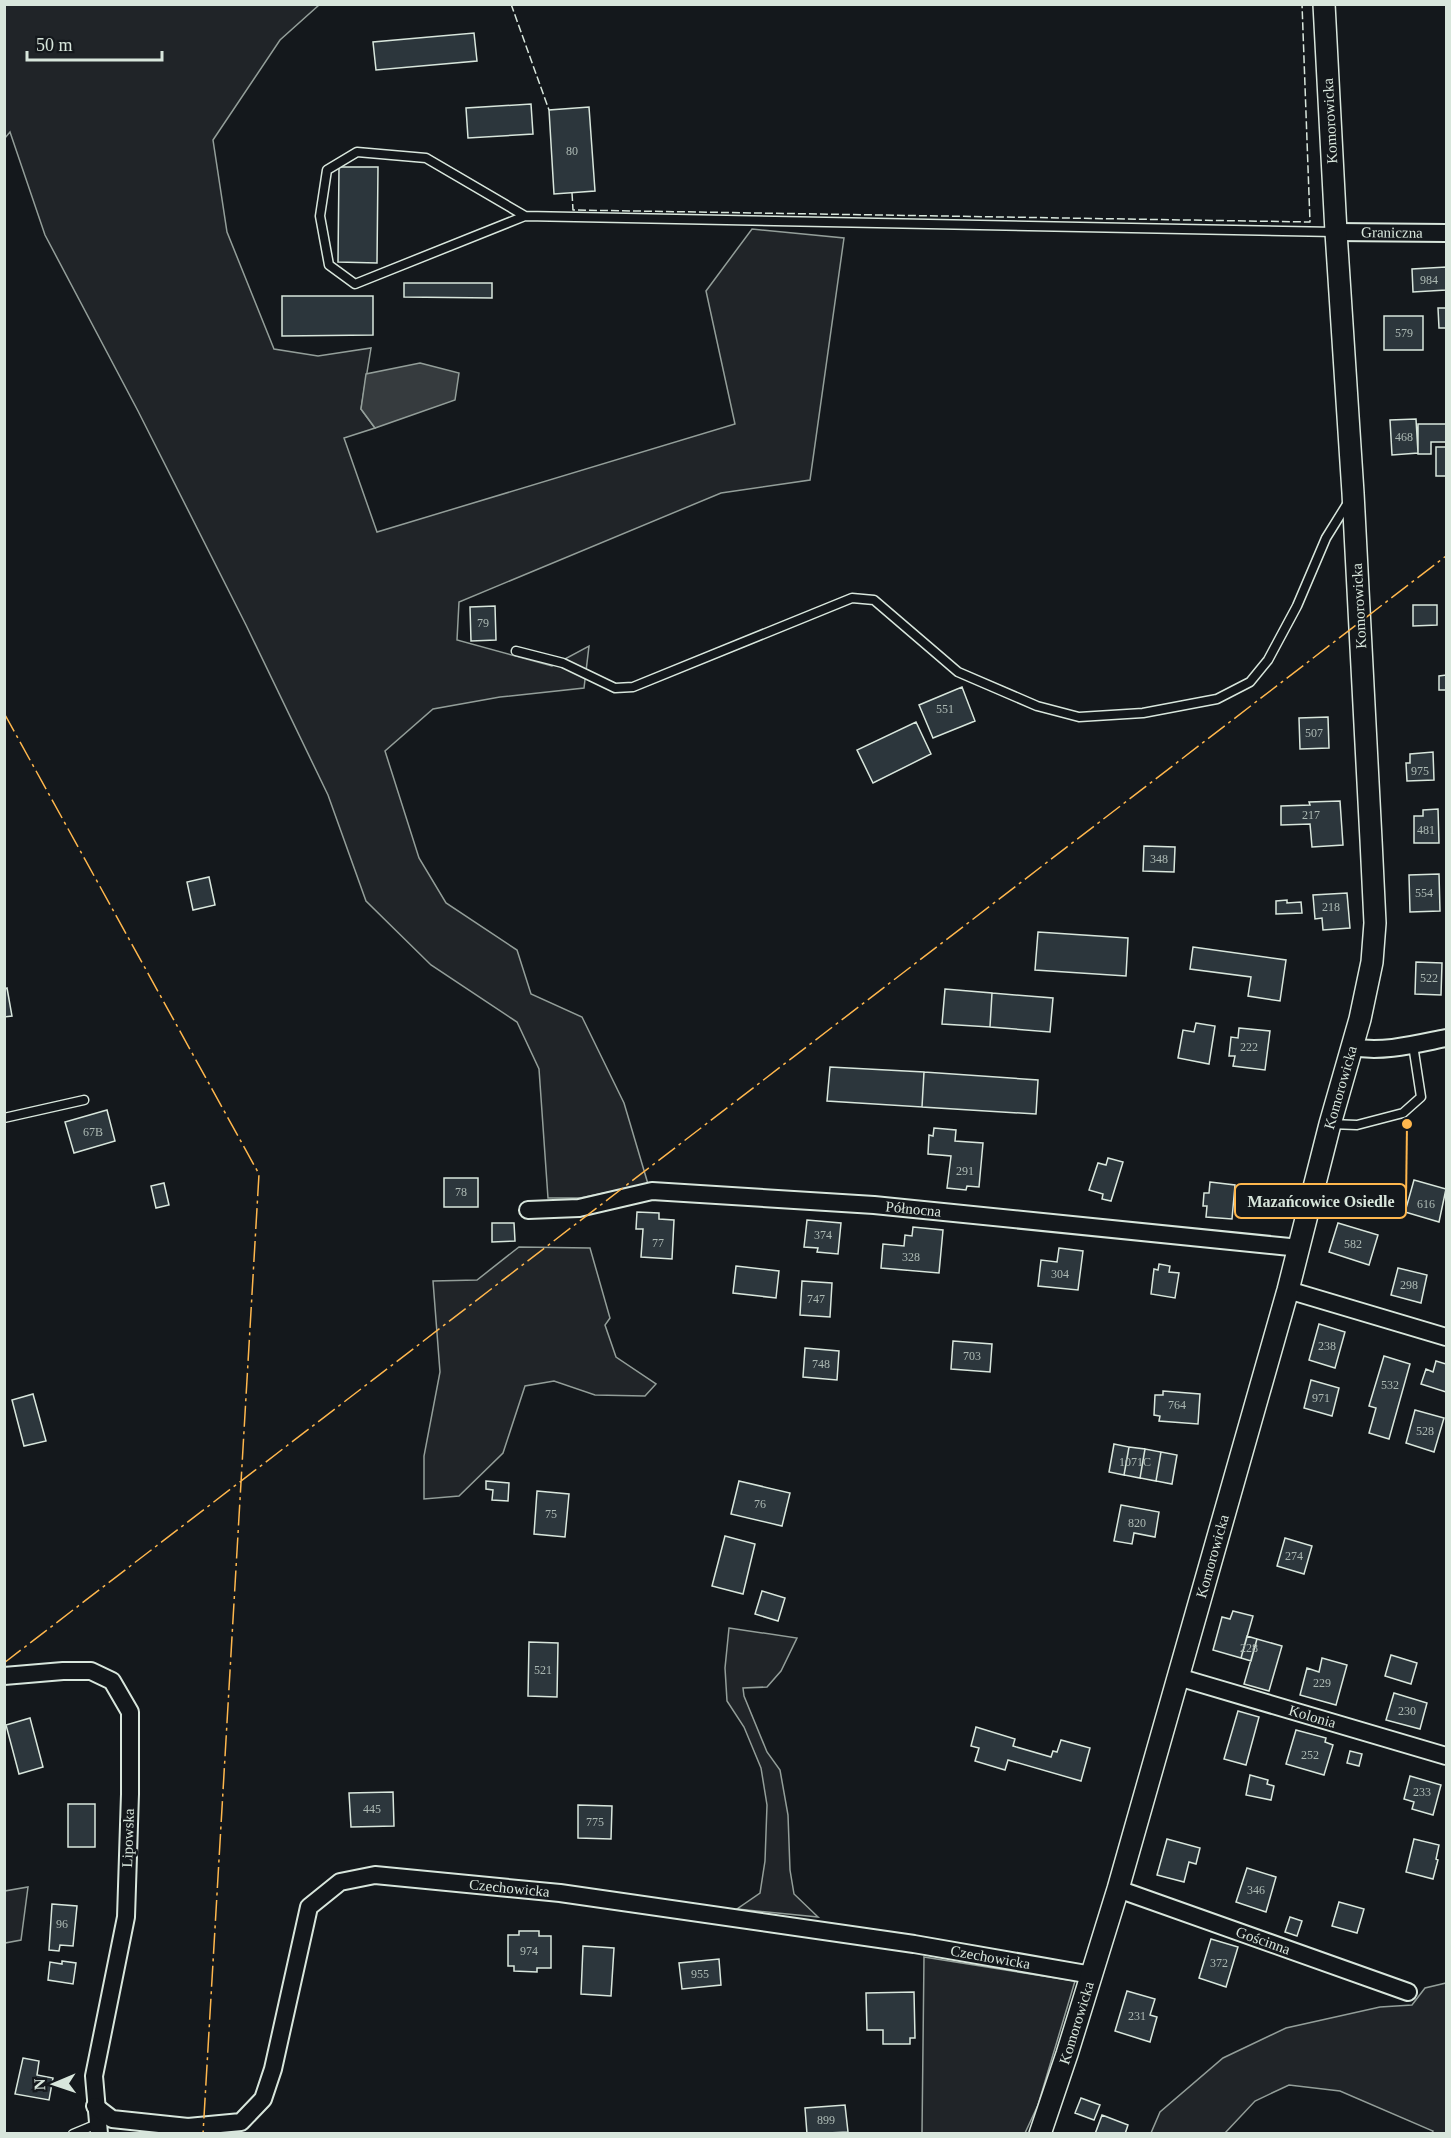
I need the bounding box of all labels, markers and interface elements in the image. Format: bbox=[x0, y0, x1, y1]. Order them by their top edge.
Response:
scale bar bbox=[27, 24, 162, 62]
text: 50 m bbox=[36, 35, 73, 55]
street label: Komorowicka bbox=[1320, 77, 1340, 164]
house number: 80 bbox=[566, 144, 578, 158]
street label: Graniczna bbox=[1361, 224, 1423, 241]
house number: 984 bbox=[1420, 273, 1438, 287]
house number: 579 bbox=[1395, 326, 1413, 340]
house number: 468 bbox=[1395, 430, 1413, 444]
street label: Komorowicka bbox=[1349, 562, 1369, 649]
house number: 79 bbox=[477, 616, 489, 630]
house number: 551 bbox=[936, 702, 954, 716]
house number: 507 bbox=[1305, 726, 1323, 740]
house number: 975 bbox=[1411, 764, 1429, 778]
house number: 217 bbox=[1302, 808, 1320, 822]
house number: 481 bbox=[1417, 823, 1435, 837]
house number: 348 bbox=[1150, 852, 1168, 866]
house number: 554 bbox=[1415, 886, 1433, 900]
house number: 218 bbox=[1322, 900, 1340, 914]
house number: 522 bbox=[1420, 971, 1438, 985]
house number: 222 bbox=[1240, 1040, 1258, 1054]
street label: Komorowicka bbox=[1321, 1044, 1360, 1131]
house number: 67B bbox=[83, 1125, 103, 1139]
house number: 291 bbox=[956, 1164, 974, 1178]
callout: Mazańcowice Osiedle bbox=[1235, 1184, 1406, 1218]
house number: 78 bbox=[455, 1185, 467, 1199]
text: Mazańcowice Osiedle bbox=[1247, 1193, 1395, 1210]
house number: 616 bbox=[1417, 1197, 1435, 1211]
street label: Północna bbox=[885, 1198, 942, 1220]
house number: 374 bbox=[814, 1228, 832, 1242]
house number: 77 bbox=[652, 1236, 664, 1250]
house number: 582 bbox=[1344, 1237, 1362, 1251]
house number: 328 bbox=[902, 1250, 920, 1264]
house number: 304 bbox=[1051, 1267, 1069, 1281]
house number: 298 bbox=[1400, 1278, 1418, 1292]
house number: 747 bbox=[807, 1292, 825, 1306]
house number: 238 bbox=[1318, 1339, 1336, 1353]
house number: 703 bbox=[963, 1349, 981, 1363]
house number: 748 bbox=[812, 1357, 830, 1371]
house number: 532 bbox=[1381, 1378, 1399, 1392]
house number: 971 bbox=[1312, 1391, 1330, 1405]
house number: 764 bbox=[1168, 1398, 1186, 1412]
house number: 528 bbox=[1416, 1424, 1434, 1438]
house number: 1071C bbox=[1119, 1455, 1151, 1469]
house number: 76 bbox=[754, 1497, 766, 1511]
house number: 75 bbox=[545, 1507, 557, 1521]
street label: Komorowicka bbox=[1193, 1512, 1232, 1600]
house number: 820 bbox=[1128, 1516, 1146, 1530]
house number: 274 bbox=[1285, 1549, 1303, 1563]
house number: 228 bbox=[1240, 1641, 1258, 1655]
house number: 521 bbox=[534, 1663, 552, 1677]
house number: 229 bbox=[1313, 1676, 1331, 1690]
street label: Kolonia bbox=[1287, 1702, 1338, 1731]
house number: 230 bbox=[1398, 1704, 1416, 1718]
house number: 252 bbox=[1301, 1748, 1319, 1762]
house number: 233 bbox=[1413, 1785, 1431, 1799]
house number: 445 bbox=[363, 1802, 381, 1816]
street label: Lipowska bbox=[119, 1808, 137, 1868]
house number: 775 bbox=[586, 1815, 604, 1829]
street label: Czechowicka bbox=[468, 1876, 551, 1900]
house number: 346 bbox=[1247, 1883, 1265, 1897]
house number: 96 bbox=[56, 1917, 68, 1931]
street label: Gościnna bbox=[1234, 1924, 1293, 1958]
street label: Czechowicka bbox=[949, 1942, 1032, 1972]
house number: 974 bbox=[520, 1944, 538, 1958]
house number: 372 bbox=[1210, 1956, 1228, 1970]
house number: 955 bbox=[691, 1967, 709, 1981]
street label: Komorowicka bbox=[1056, 1979, 1097, 2066]
house number: 231 bbox=[1128, 2009, 1146, 2023]
north arrow bbox=[24, 2054, 84, 2114]
text: N bbox=[31, 2078, 48, 2091]
house number: 899 bbox=[817, 2113, 835, 2127]

